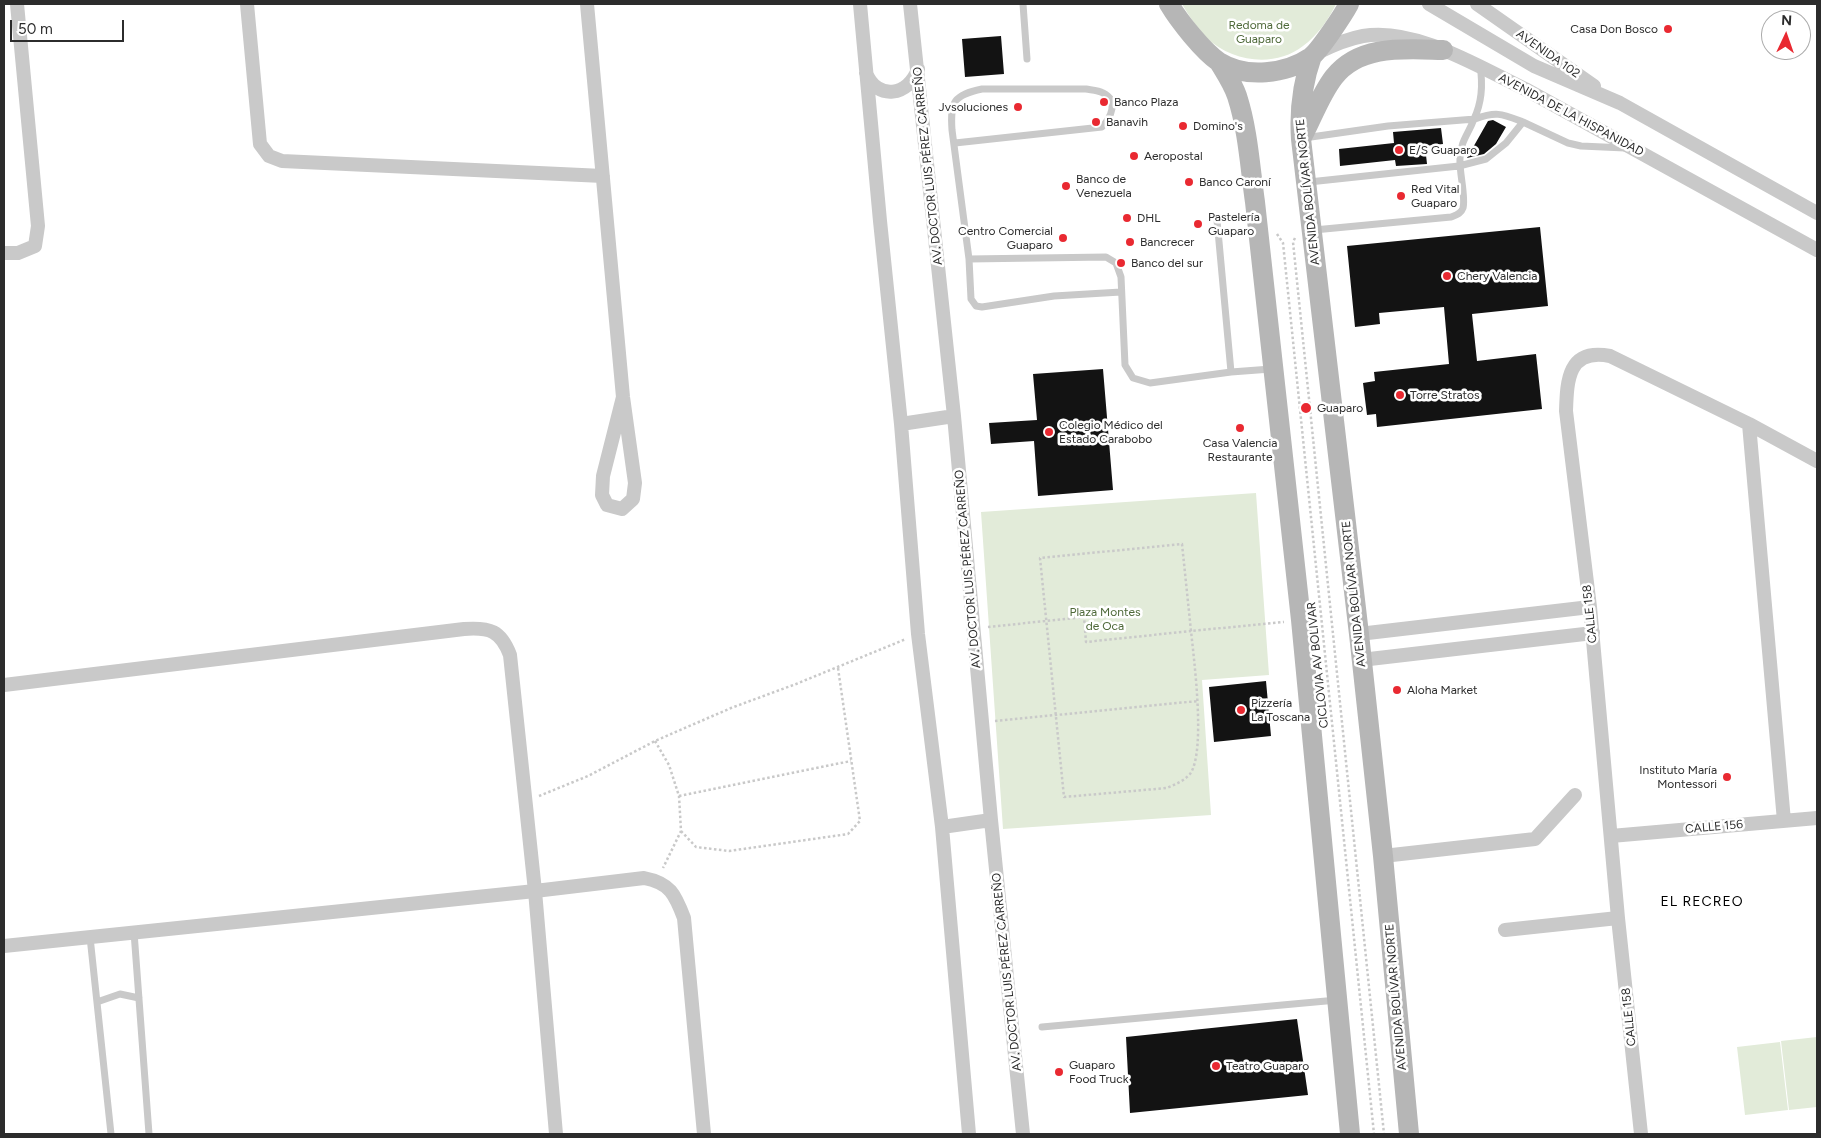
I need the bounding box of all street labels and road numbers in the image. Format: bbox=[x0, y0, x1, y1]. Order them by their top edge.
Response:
street label: AVENIDA 102 bbox=[1513, 27, 1583, 81]
street label: AV. DOCTOR LUIS PÉREZ CARREÑO bbox=[910, 66, 946, 266]
street label: AVENIDA DE LA HISPANIDAD bbox=[1496, 71, 1646, 159]
street label: AVENIDA BOLÍVAR NORTE bbox=[1293, 118, 1323, 266]
street label: AV. DOCTOR LUIS PÉREZ CARREÑO bbox=[952, 469, 984, 669]
street label: AVENIDA BOLÍVAR NORTE bbox=[1339, 520, 1369, 668]
street label: CALLE 158 bbox=[1580, 584, 1600, 644]
street label: CICLOVIA AV BOLIVAR bbox=[1304, 601, 1332, 729]
street label: CALLE 156 bbox=[1684, 817, 1744, 837]
street label: AV. DOCTOR LUIS PÉREZ CARREÑO bbox=[989, 872, 1025, 1072]
street label: AVENIDA BOLÍVAR NORTE bbox=[1382, 923, 1410, 1071]
street label: CALLE 158 bbox=[1619, 987, 1639, 1047]

